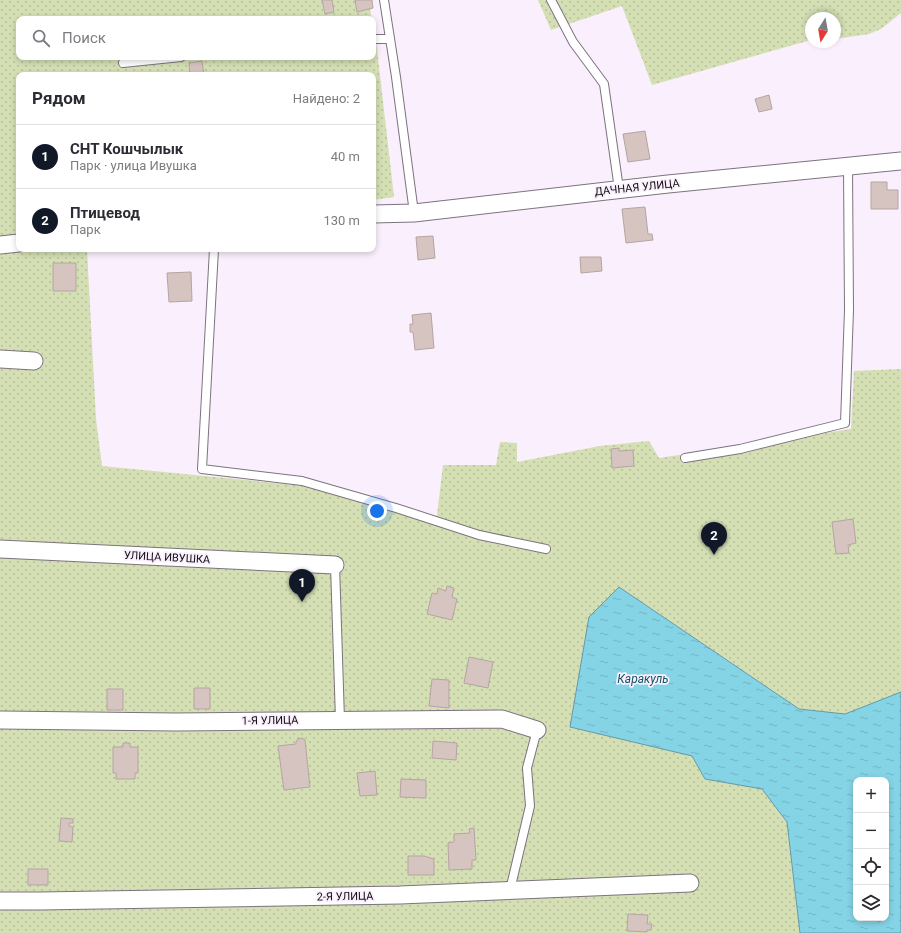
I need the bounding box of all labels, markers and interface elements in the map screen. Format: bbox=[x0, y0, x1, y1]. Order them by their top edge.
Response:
north arrow bbox=[805, 12, 841, 48]
search box bbox=[16, 16, 376, 60]
icon: search bbox=[30, 27, 52, 49]
text: Поиск bbox=[62, 29, 106, 47]
text: Рядом bbox=[32, 88, 86, 108]
text: Найдено: 2 bbox=[293, 91, 360, 106]
text: СНТ Кошчылык bbox=[70, 140, 183, 158]
text: 1 bbox=[41, 149, 49, 164]
text: 40 m bbox=[331, 149, 360, 164]
text: Парк · улица Ивушка bbox=[70, 158, 197, 173]
street label: ДАЧНАЯ УЛИЦА bbox=[594, 176, 681, 198]
text: Птицевод bbox=[70, 204, 140, 222]
text: 2 bbox=[41, 213, 49, 228]
text: 130 m bbox=[323, 213, 360, 228]
text: Парк bbox=[70, 222, 101, 237]
your location bbox=[367, 501, 387, 521]
pin: 2 bbox=[701, 522, 727, 555]
street label: УЛИЦА ИВУШКА bbox=[123, 549, 211, 566]
pin: 1 bbox=[289, 569, 315, 602]
water label: Каракуль bbox=[617, 672, 669, 686]
street label: 1-Я УЛИЦА bbox=[242, 713, 299, 727]
map controls bbox=[853, 777, 889, 921]
button: + bbox=[853, 777, 889, 813]
button: − bbox=[853, 813, 889, 849]
button: locate bbox=[853, 849, 889, 885]
button: layers bbox=[853, 885, 889, 921]
street label: 2-Я УЛИЦА bbox=[317, 889, 374, 903]

